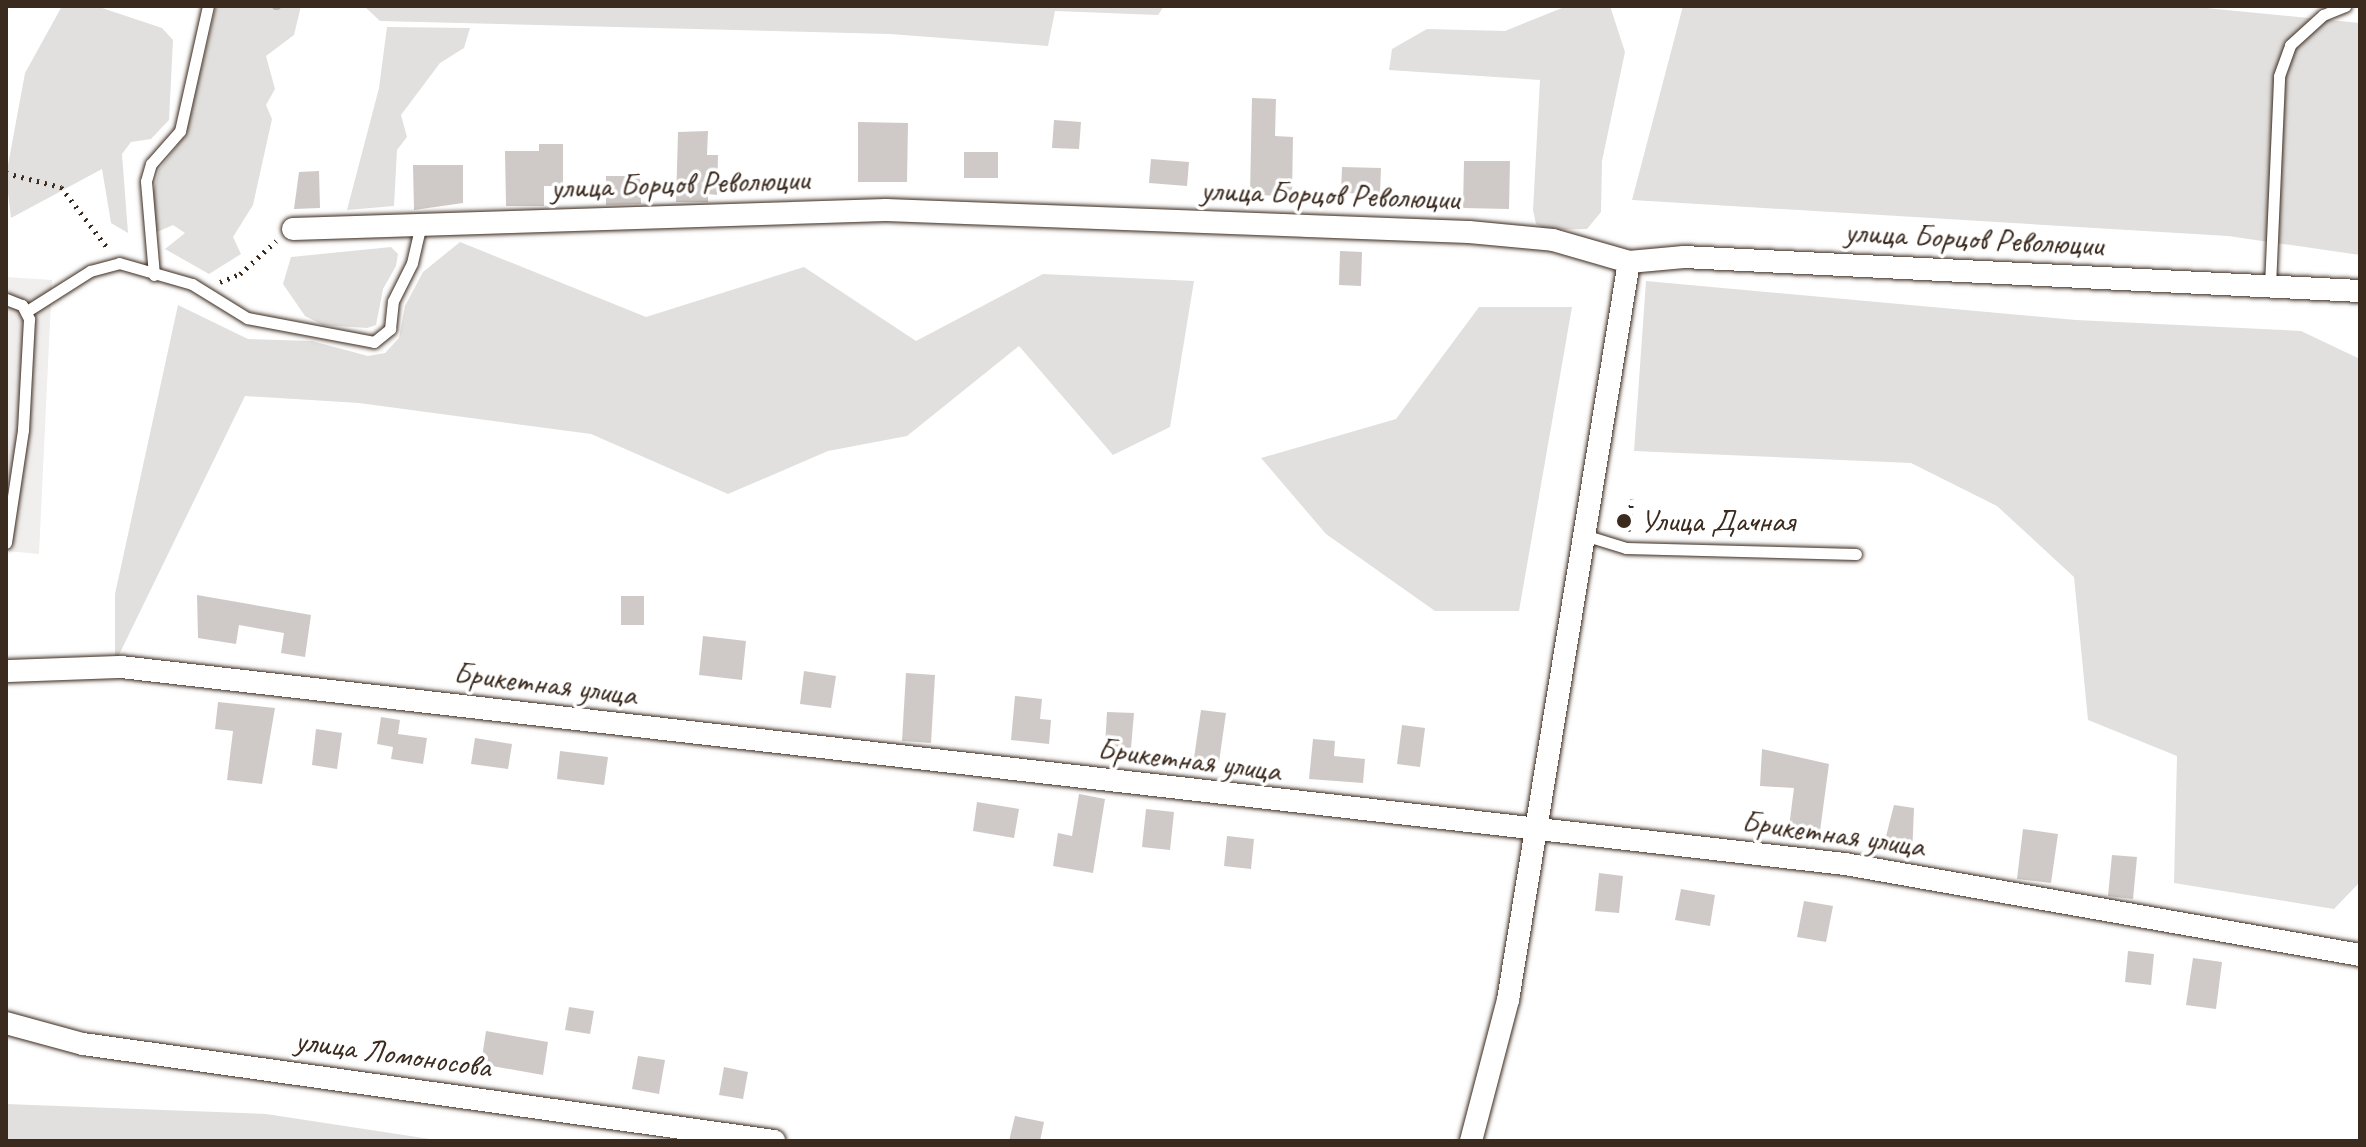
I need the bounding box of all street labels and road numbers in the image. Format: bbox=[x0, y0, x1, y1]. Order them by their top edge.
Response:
street label: улица Борцов Революции bbox=[549, 160, 811, 208]
street label: улица Борцов Революции bbox=[1199, 171, 1461, 219]
street label: улица Борцов Революции bbox=[1843, 213, 2105, 265]
street label: Брикетная улица bbox=[450, 654, 640, 714]
street label: Брикетная улица bbox=[1094, 730, 1284, 790]
street label: Брикетная улица bbox=[1738, 802, 1928, 866]
street label: улица Ломоносова bbox=[292, 1021, 494, 1087]

